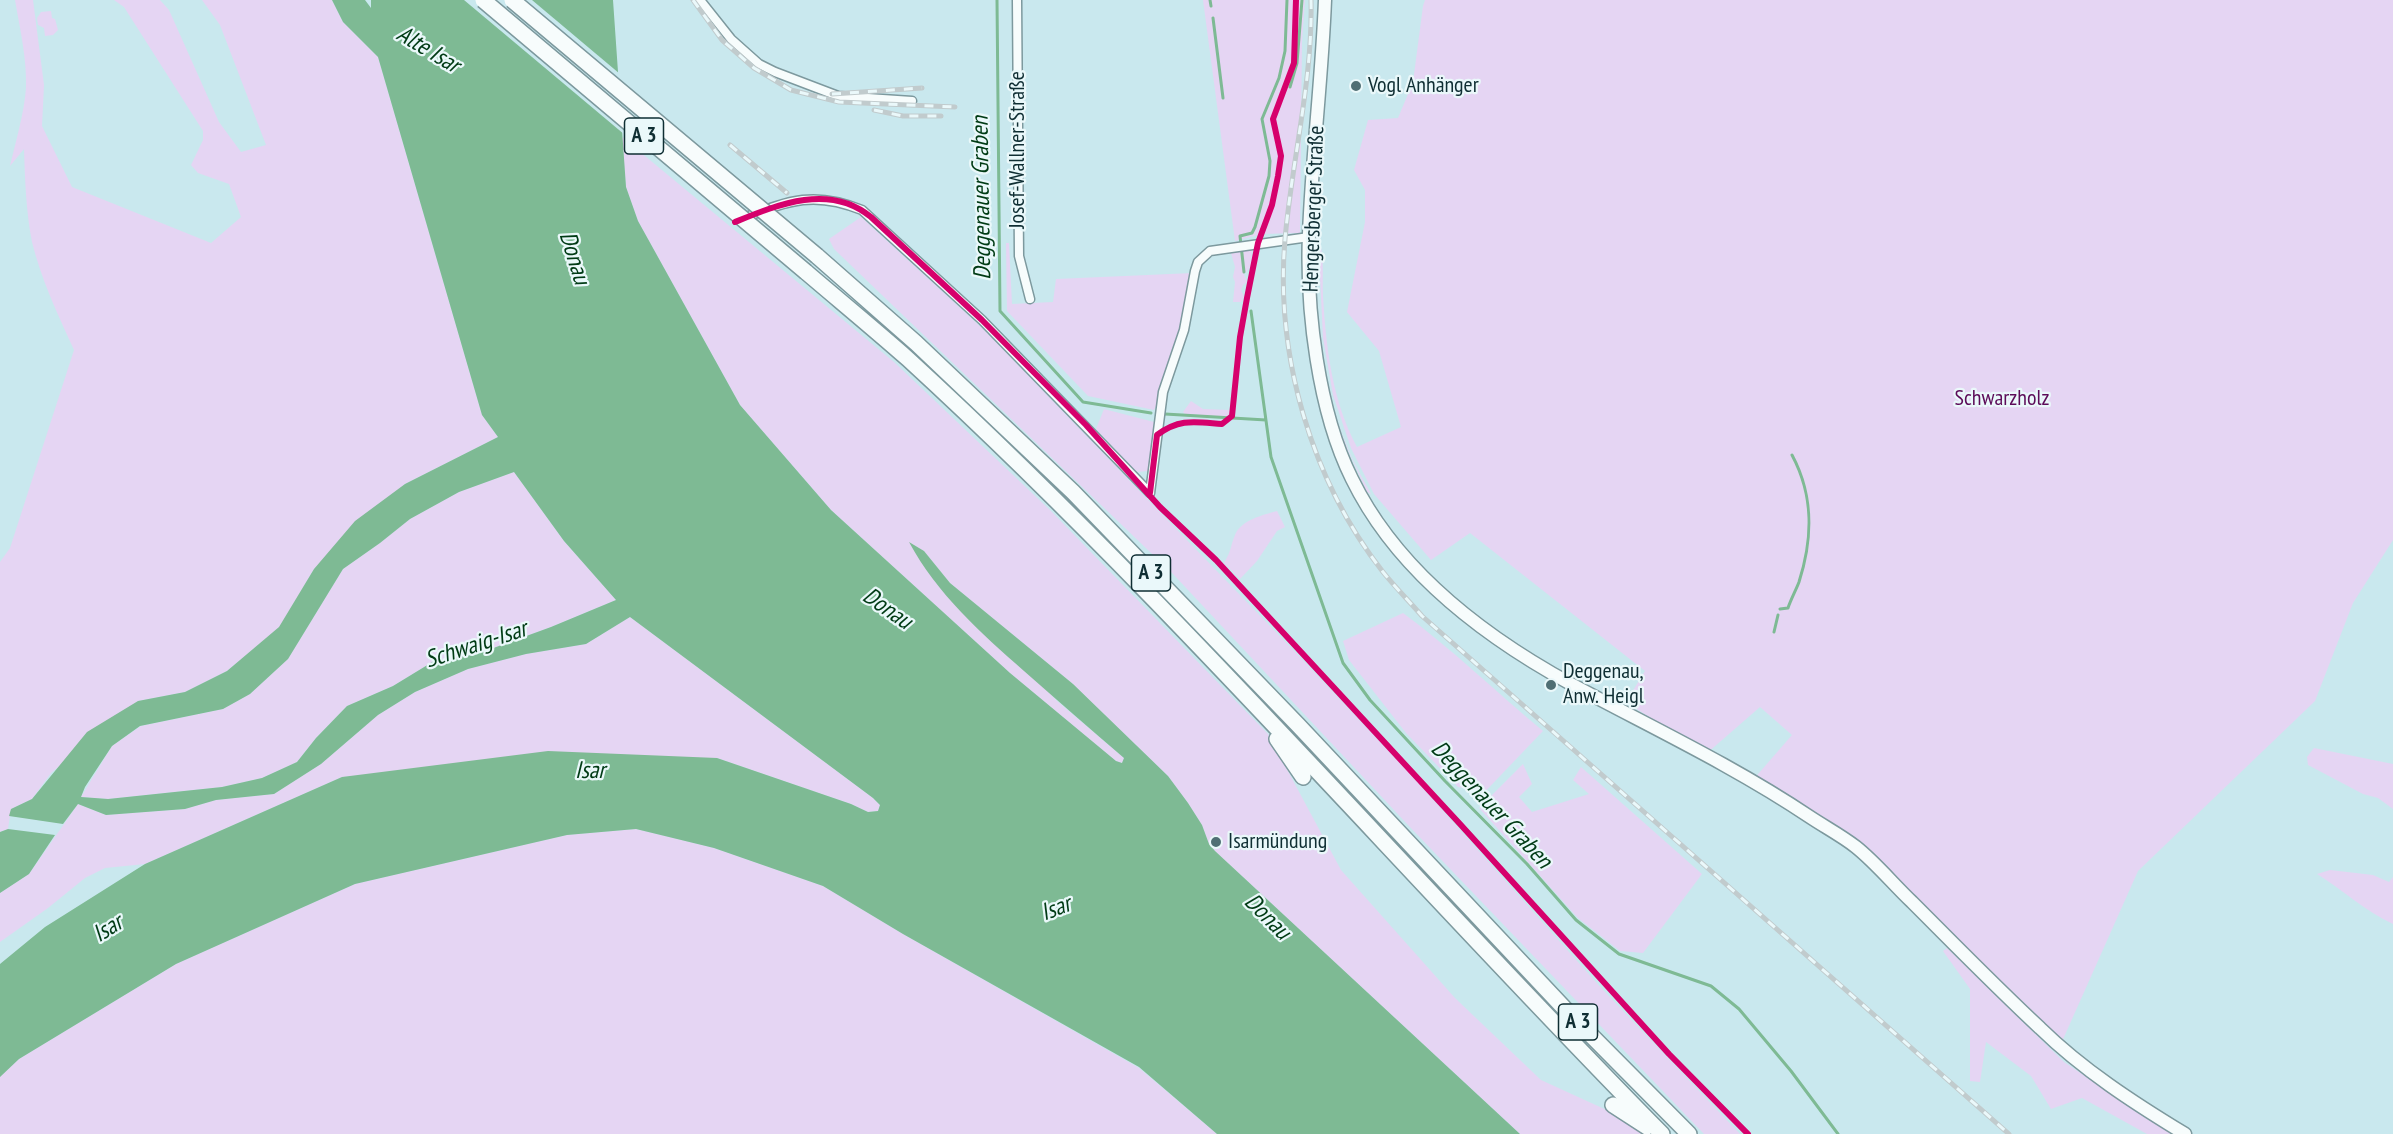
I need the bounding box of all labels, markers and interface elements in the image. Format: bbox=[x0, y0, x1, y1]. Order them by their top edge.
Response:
water label: Alte Isar bbox=[391, 20, 465, 80]
street label: Josef-Wallner-Straße bbox=[1005, 71, 1031, 229]
place label: Vogl Anhänger bbox=[1368, 73, 1479, 99]
marker: Vogl Anhänger bbox=[1349, 79, 1363, 93]
water label: Deggenauer Graben bbox=[966, 116, 998, 280]
road number: A 3 bbox=[624, 118, 664, 154]
street label: Hengersberger Straße bbox=[1298, 125, 1330, 293]
water label: Donau bbox=[552, 228, 596, 288]
park label: Schwarzholz bbox=[1955, 386, 2049, 412]
road number: A 3 bbox=[1132, 555, 1170, 591]
water label: Donau bbox=[857, 582, 917, 636]
water label: Schwaig-Isar bbox=[421, 615, 531, 675]
place label: Deggenau, Anw. Heigl bbox=[1563, 659, 1644, 710]
marker: Deggenau, Anw. Heigl bbox=[1544, 678, 1558, 692]
water label: Deggenauer Graben bbox=[1425, 735, 1557, 875]
water label: Isar bbox=[575, 757, 605, 785]
place label: Isarmündung bbox=[1228, 829, 1327, 855]
marker: Isarmündung bbox=[1209, 835, 1223, 849]
water label: Donau bbox=[1238, 888, 1296, 946]
water label: Isar bbox=[1037, 890, 1075, 928]
water label: Isar bbox=[88, 909, 128, 949]
road number: A 3 bbox=[1558, 1004, 1598, 1040]

